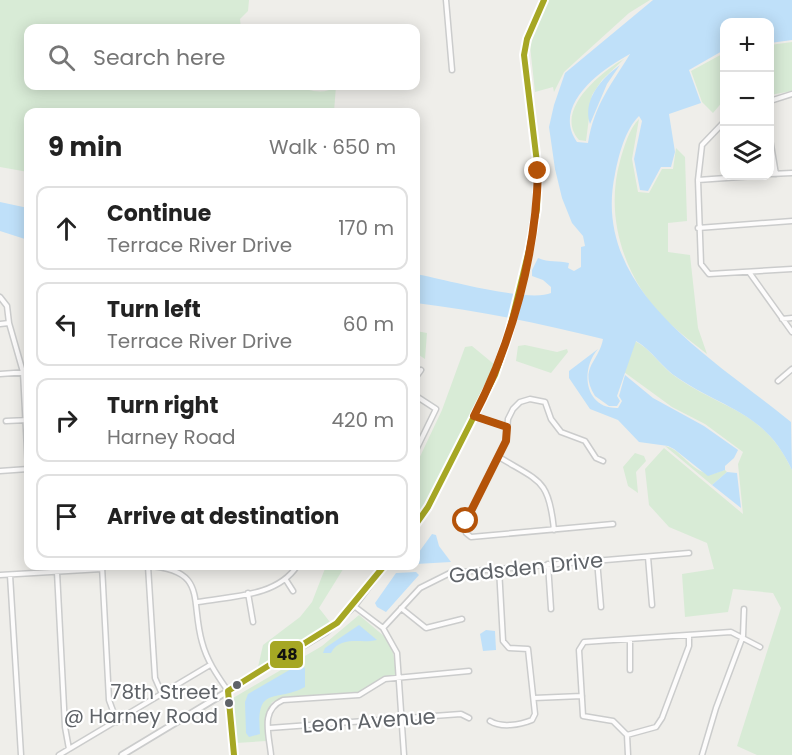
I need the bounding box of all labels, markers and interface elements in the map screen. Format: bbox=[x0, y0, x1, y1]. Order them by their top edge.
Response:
map controls bbox=[720, 18, 774, 180]
button: + bbox=[720, 18, 774, 72]
search box bbox=[24, 24, 420, 90]
icon: search bbox=[45, 41, 78, 74]
text: Search here bbox=[93, 42, 226, 73]
button: − bbox=[720, 72, 774, 126]
button: layers bbox=[720, 126, 774, 180]
text: 9 min bbox=[48, 129, 122, 165]
text: Walk · 650 m bbox=[269, 133, 396, 161]
route end bbox=[524, 157, 550, 183]
text: Continue bbox=[107, 198, 211, 229]
icon: ahead bbox=[50, 212, 83, 245]
text: 170 m bbox=[338, 214, 394, 242]
text: Terrace River Drive bbox=[107, 231, 292, 259]
text: Turn left bbox=[107, 294, 201, 325]
icon: left bbox=[50, 308, 83, 341]
text: 60 m bbox=[343, 310, 394, 338]
text: Terrace River Drive bbox=[107, 327, 292, 355]
text: Turn right bbox=[107, 390, 218, 421]
icon: right bbox=[50, 404, 83, 437]
text: 420 m bbox=[331, 406, 394, 434]
text: Harney Road bbox=[107, 423, 236, 451]
icon: arrive bbox=[50, 500, 83, 533]
text: Arrive at destination bbox=[107, 501, 339, 532]
route start bbox=[452, 507, 478, 533]
street label: Gadsden Drive bbox=[448, 545, 604, 590]
line badge: 48 bbox=[269, 640, 304, 669]
text: 48 bbox=[276, 643, 298, 666]
place label: 78th Street @ Harney Road bbox=[64, 678, 218, 730]
unlabelled marker bbox=[231, 679, 243, 691]
marker: 78th Street @ Harney Road bbox=[223, 697, 235, 709]
street label: Leon Avenue bbox=[301, 701, 437, 740]

